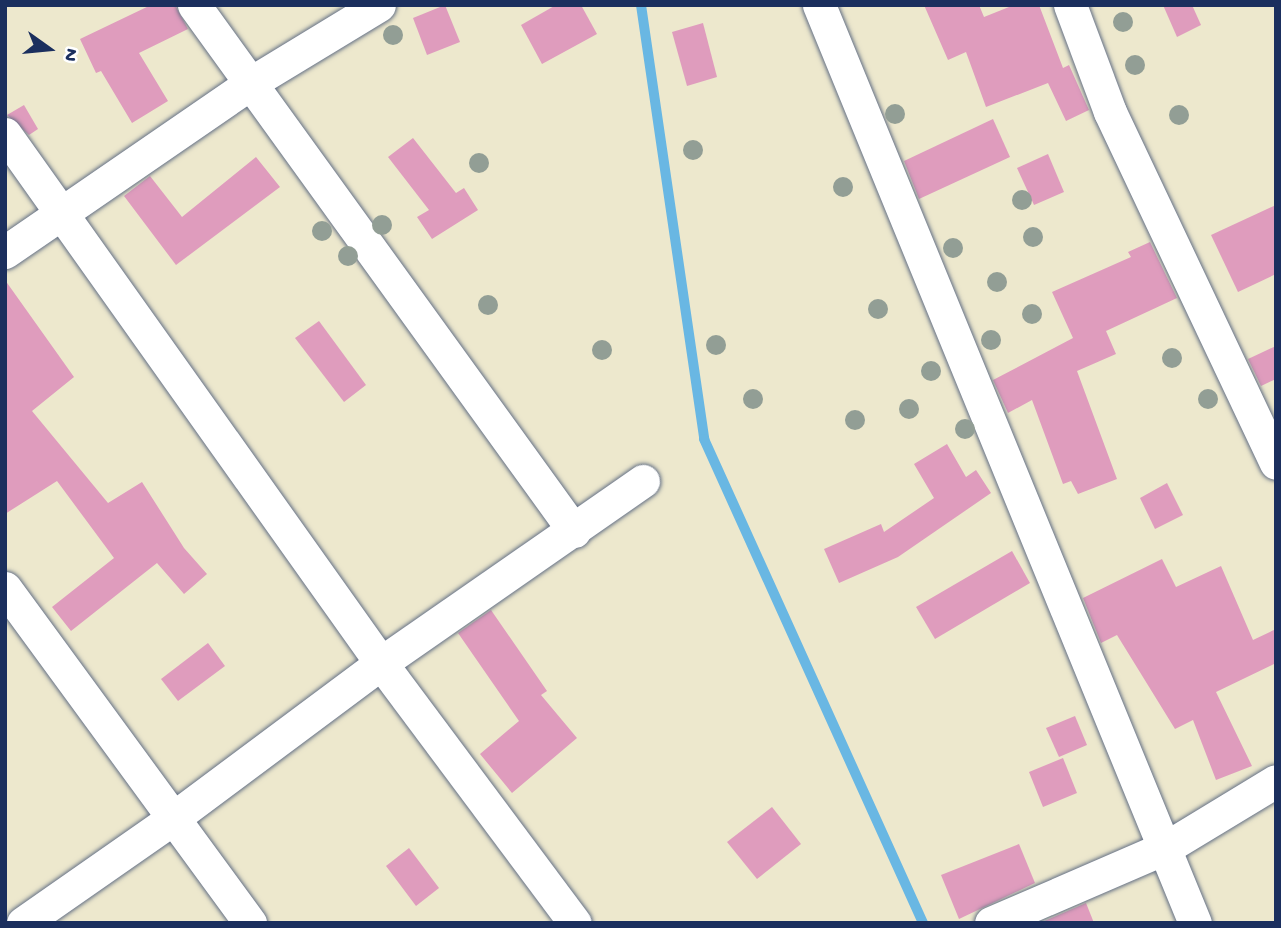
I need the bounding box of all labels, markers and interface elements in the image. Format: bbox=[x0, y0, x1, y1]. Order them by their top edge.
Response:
north arrow bbox=[14, 14, 84, 84]
text: N bbox=[57, 46, 82, 64]

